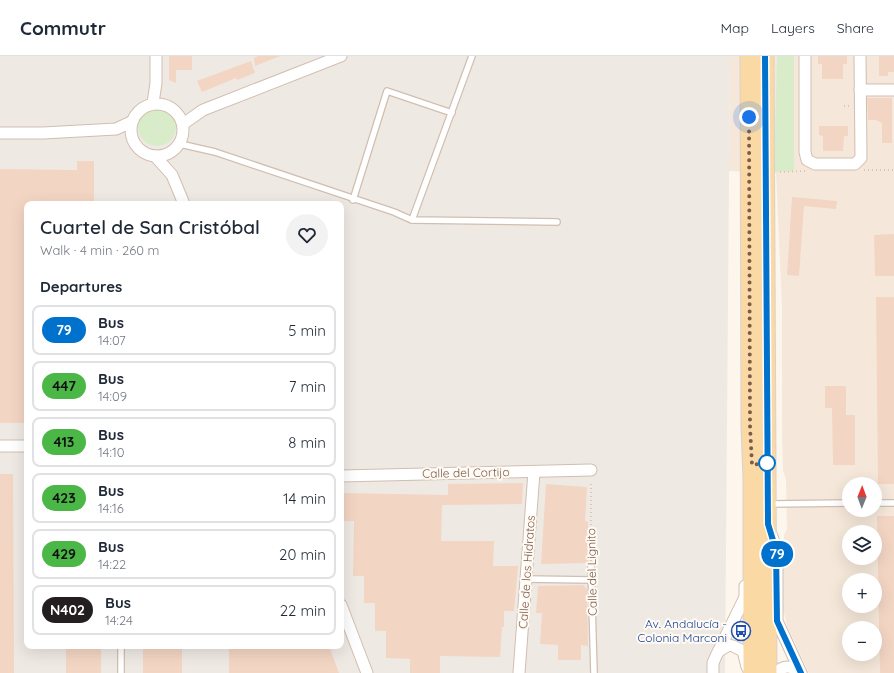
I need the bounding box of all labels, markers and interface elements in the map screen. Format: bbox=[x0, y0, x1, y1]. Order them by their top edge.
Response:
text: Commutr bbox=[20, 16, 106, 40]
text: Map bbox=[720, 19, 749, 37]
text: Layers bbox=[771, 19, 815, 37]
text: Share bbox=[837, 19, 874, 37]
your location bbox=[739, 107, 759, 127]
button: heart bbox=[286, 214, 328, 256]
text: Cuartel de San Cristóbal bbox=[40, 215, 260, 239]
text: Walk · 4 min · 260 m bbox=[40, 242, 159, 258]
text: Departures bbox=[40, 277, 122, 296]
text: Bus bbox=[98, 313, 124, 332]
text: 79 bbox=[56, 321, 72, 339]
text: 5 min bbox=[288, 321, 326, 340]
text: 14:07 bbox=[98, 332, 126, 348]
text: Bus bbox=[98, 369, 124, 388]
text: 447 bbox=[52, 377, 76, 395]
text: 7 min bbox=[289, 377, 326, 396]
text: 14:09 bbox=[98, 388, 127, 404]
text: Bus bbox=[98, 425, 124, 444]
text: 413 bbox=[54, 433, 74, 451]
text: 8 min bbox=[288, 433, 326, 452]
text: 14:10 bbox=[98, 444, 124, 460]
unlabelled marker bbox=[758, 454, 776, 472]
street label: Calle del Cortijo bbox=[422, 464, 510, 481]
north arrow bbox=[842, 477, 882, 517]
map controls bbox=[842, 477, 882, 661]
text: Bus bbox=[98, 481, 124, 500]
text: 423 bbox=[52, 489, 76, 507]
text: 14 min bbox=[283, 489, 326, 508]
text: 14:16 bbox=[98, 500, 124, 516]
street label: Calle de los Hidratos bbox=[515, 514, 538, 629]
button: layers bbox=[842, 525, 882, 565]
street label: Calle del Lignito bbox=[583, 528, 600, 616]
text: Bus bbox=[98, 537, 124, 556]
line badge: 79 bbox=[759, 541, 795, 567]
text: 429 bbox=[52, 545, 76, 563]
text: 20 min bbox=[279, 545, 326, 564]
text: 79 bbox=[769, 545, 785, 563]
text: 14:22 bbox=[98, 556, 126, 572]
button: + bbox=[842, 573, 882, 613]
text: Bus bbox=[105, 593, 131, 612]
text: N402 bbox=[50, 601, 85, 619]
text: 22 min bbox=[280, 601, 326, 620]
text: 14:24 bbox=[105, 612, 133, 628]
place label: Av. Andalucía - Colonia Marconi bbox=[637, 616, 727, 645]
bus stop icon: Av. Andalucía - Colonia Marconi bbox=[730, 620, 752, 642]
button: − bbox=[842, 621, 882, 661]

